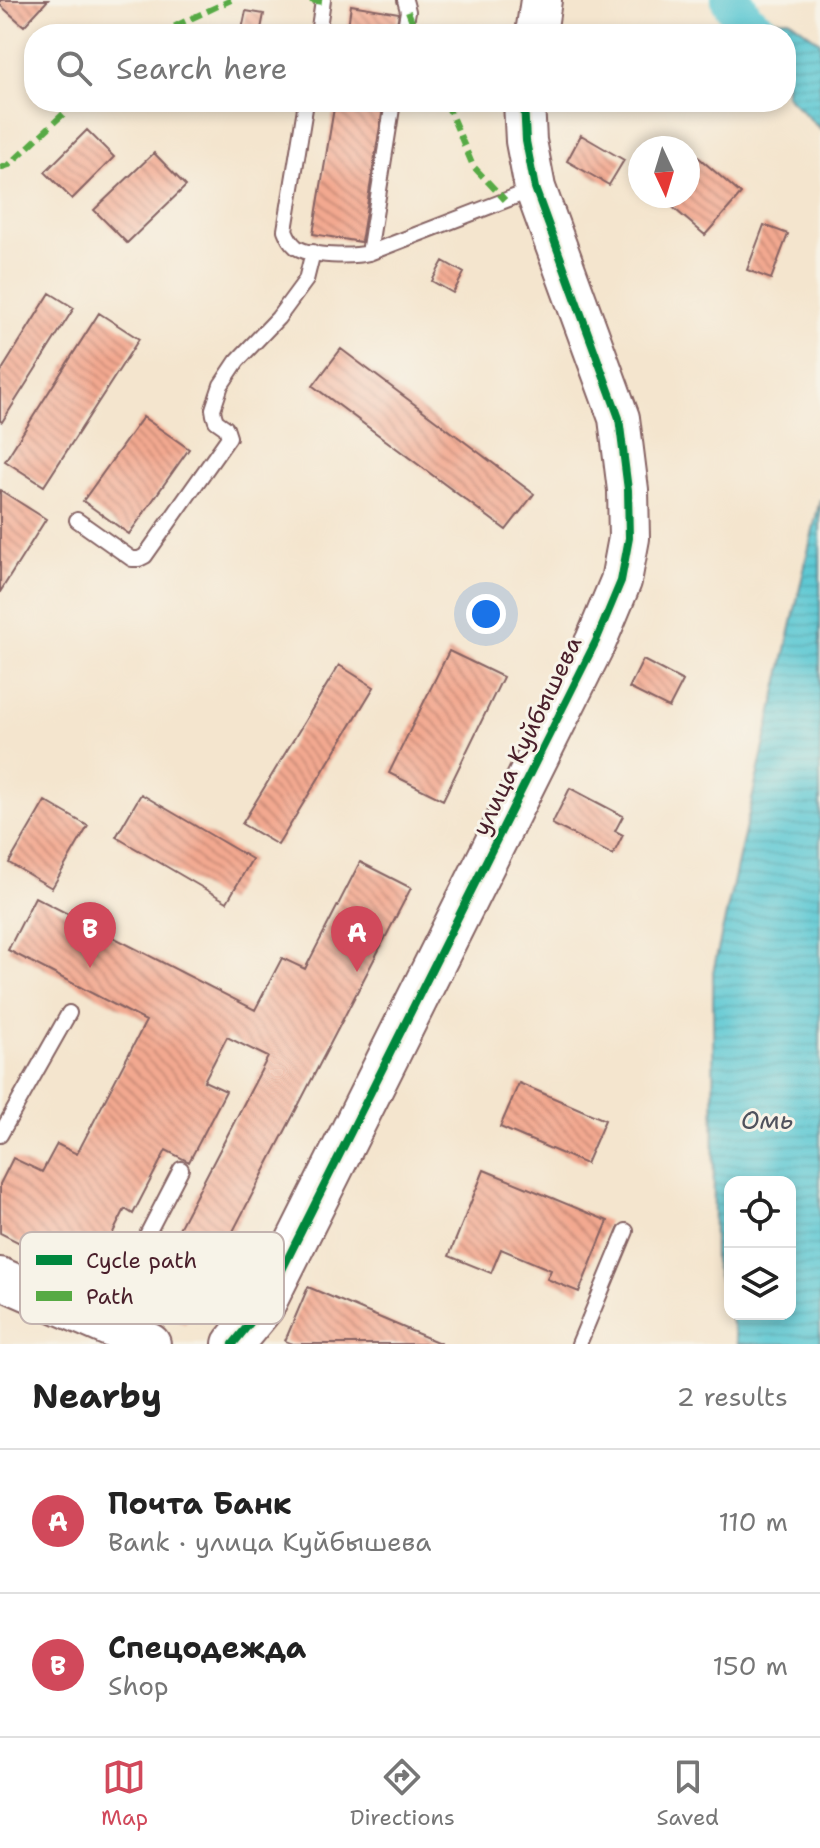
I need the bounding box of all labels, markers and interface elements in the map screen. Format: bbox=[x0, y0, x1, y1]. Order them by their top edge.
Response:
search box bbox=[24, 24, 796, 112]
icon: search bbox=[52, 46, 96, 90]
text: Search here bbox=[116, 48, 287, 89]
north arrow bbox=[628, 136, 700, 208]
your location bbox=[466, 594, 506, 634]
street label: улица Куйбышева bbox=[465, 631, 589, 841]
pin: B bbox=[64, 902, 116, 968]
pin: A bbox=[331, 906, 383, 972]
water label: Омь bbox=[741, 1102, 793, 1137]
map controls bbox=[724, 1176, 796, 1320]
button: locate bbox=[724, 1176, 796, 1248]
legend bbox=[20, 1232, 284, 1324]
text: Cycle path bbox=[86, 1246, 197, 1275]
button: layers bbox=[724, 1248, 796, 1320]
text: Path bbox=[86, 1282, 134, 1311]
text: Nearby bbox=[32, 1373, 162, 1419]
text: 2 results bbox=[676, 1379, 788, 1414]
text: Почта Банк bbox=[108, 1483, 292, 1524]
text: A bbox=[48, 1504, 68, 1539]
text: 110 m bbox=[718, 1504, 788, 1539]
text: Bank · улица Куйбышева bbox=[108, 1524, 431, 1559]
text: Спецодежда bbox=[108, 1627, 306, 1668]
text: B bbox=[50, 1648, 66, 1683]
text: 150 m bbox=[712, 1648, 788, 1683]
text: Shop bbox=[108, 1668, 169, 1703]
tab: Map bbox=[101, 1755, 148, 1832]
tab: Directions bbox=[350, 1755, 455, 1832]
tab: Saved bbox=[657, 1755, 719, 1832]

